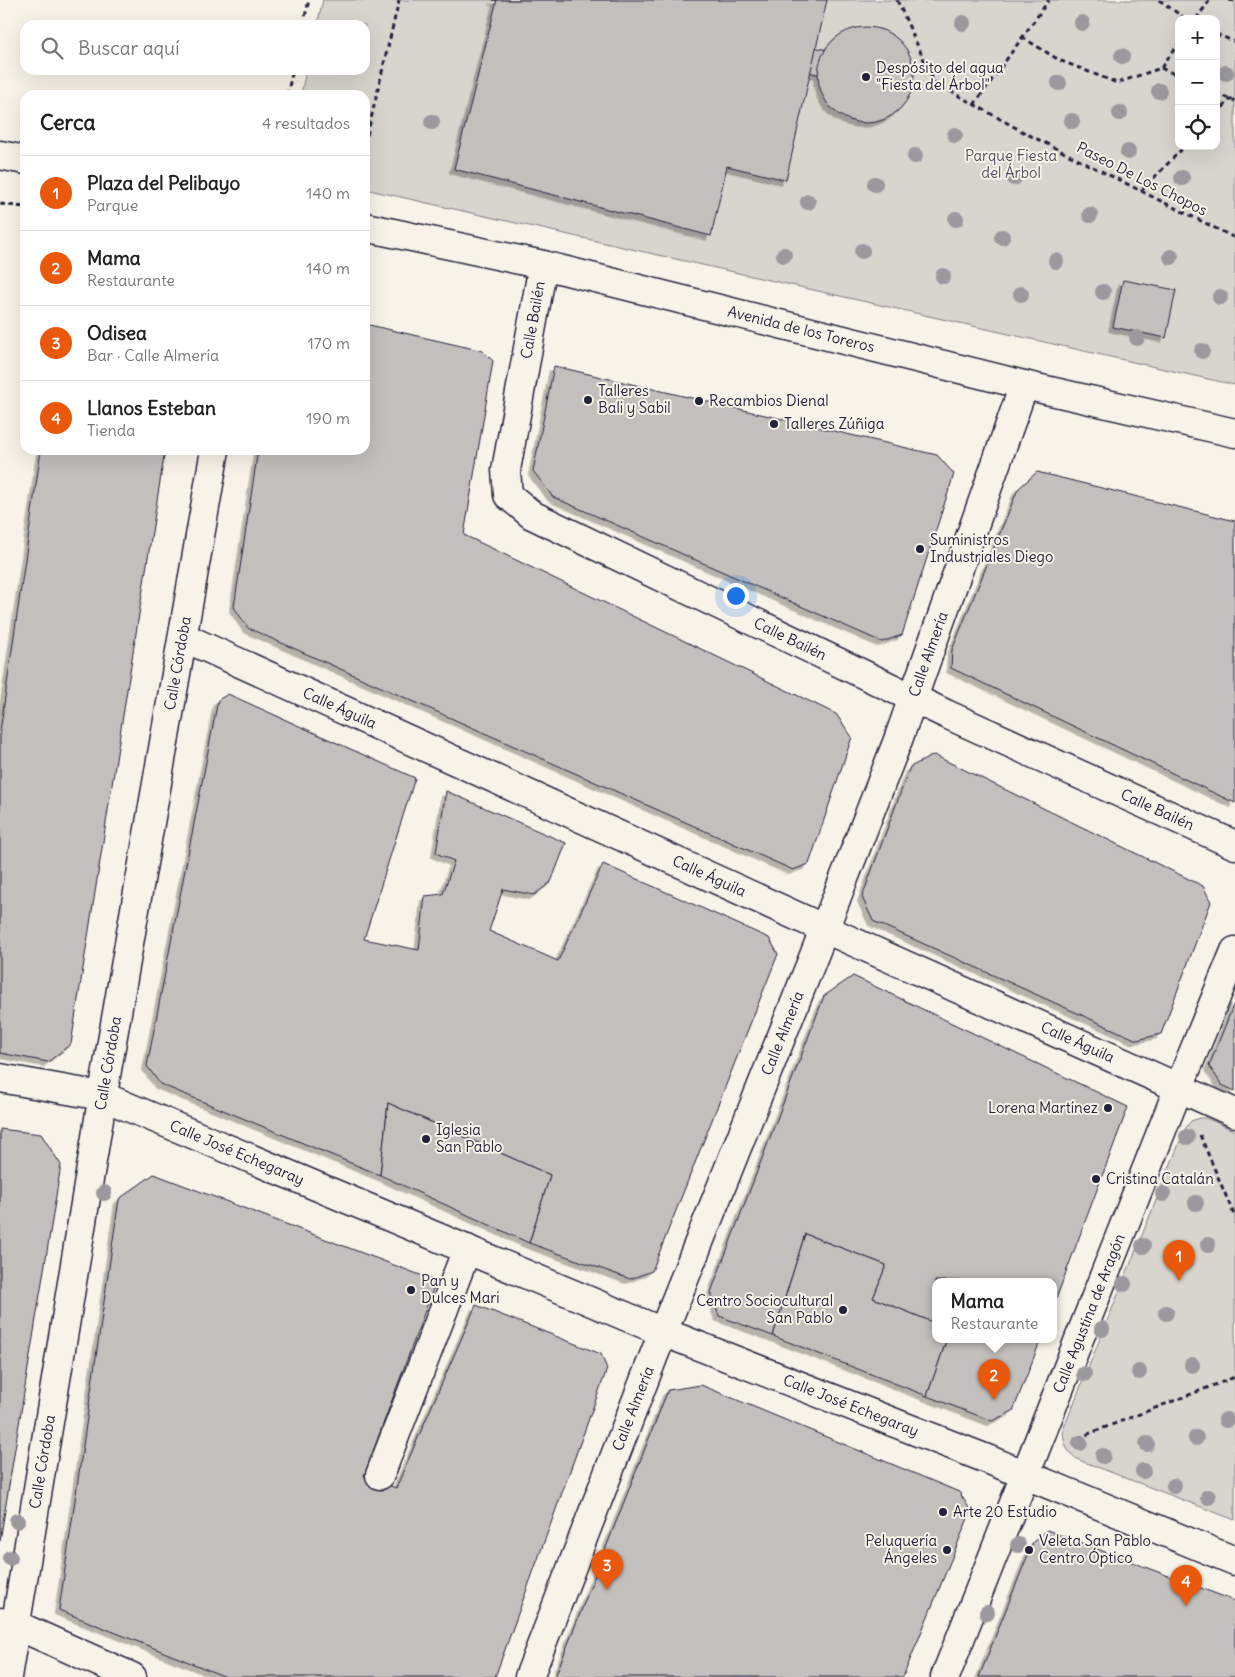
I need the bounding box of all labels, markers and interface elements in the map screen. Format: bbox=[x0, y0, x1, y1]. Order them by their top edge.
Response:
map controls bbox=[1175, 15, 1220, 150]
button: + bbox=[1175, 15, 1220, 60]
search box bbox=[20, 20, 370, 75]
icon: search bbox=[38, 34, 66, 62]
text: Buscar aquí bbox=[78, 36, 179, 60]
place label: Despósito del agua "Fiesta del Árbol" bbox=[876, 58, 1004, 94]
button: − bbox=[1175, 60, 1220, 105]
marker: Despósito del agua "Fiesta del Árbol" bbox=[860, 71, 872, 83]
button: locate bbox=[1175, 105, 1220, 150]
text: Cerca bbox=[40, 109, 95, 136]
text: 4 resultados bbox=[262, 113, 350, 133]
street label: Paseo De Los Chopos bbox=[1074, 137, 1211, 220]
park label: Parque Fiesta del Árbol bbox=[965, 146, 1058, 182]
text: Plaza del Pelibayo bbox=[87, 171, 240, 195]
text: 1 bbox=[53, 183, 59, 203]
text: 140 m bbox=[306, 183, 350, 203]
text: Parque bbox=[87, 195, 138, 215]
text: Mama bbox=[87, 246, 141, 270]
text: 2 bbox=[52, 258, 60, 278]
text: 140 m bbox=[306, 258, 350, 278]
text: Restaurante bbox=[87, 270, 175, 290]
street label: Calle Bailén bbox=[516, 279, 549, 360]
street label: Avenida de los Toreros bbox=[726, 301, 877, 356]
text: Odisea bbox=[87, 321, 147, 345]
text: 3 bbox=[51, 333, 61, 353]
text: 170 m bbox=[307, 333, 350, 353]
text: Bar · Calle Almería bbox=[87, 345, 219, 365]
place label: Talleres Bali y Sabil bbox=[598, 381, 671, 417]
place label: Recambios Dienal bbox=[709, 391, 829, 410]
marker: Talleres Bali y Sabil bbox=[582, 394, 594, 406]
marker: Recambios Dienal bbox=[693, 395, 705, 407]
text: Llanos Esteban bbox=[87, 396, 216, 420]
text: 4 bbox=[51, 408, 61, 428]
text: 190 m bbox=[306, 408, 350, 428]
place label: Talleres Zúñiga bbox=[784, 414, 885, 433]
marker: Talleres Zúñiga bbox=[768, 418, 780, 430]
text: Tienda bbox=[87, 420, 135, 440]
place label: Suministros Industriales Diego bbox=[930, 530, 1053, 566]
marker: Suministros Industriales Diego bbox=[914, 543, 926, 555]
your location bbox=[723, 583, 749, 609]
street label: Calle Almería bbox=[904, 609, 952, 699]
street label: Calle Bailén bbox=[751, 613, 830, 664]
street label: Calle Córdoba bbox=[160, 614, 195, 712]
street label: Calle Águila bbox=[300, 683, 380, 733]
street label: Calle Bailén bbox=[1118, 784, 1198, 834]
street label: Calle Águila bbox=[670, 851, 750, 901]
street label: Calle Almería bbox=[757, 988, 808, 1078]
street label: Calle Córdoba bbox=[91, 1014, 125, 1112]
street label: Calle Águila bbox=[1038, 1017, 1118, 1067]
place label: Lorena Martínez bbox=[988, 1098, 1098, 1117]
marker: Lorena Martínez bbox=[1102, 1102, 1114, 1114]
street label: Calle José Echegaray bbox=[167, 1116, 307, 1189]
place label: Iglesia San Pablo bbox=[436, 1120, 502, 1156]
marker: Iglesia San Pablo bbox=[420, 1133, 432, 1145]
place label: Cristina Catalán bbox=[1106, 1169, 1214, 1188]
marker: Cristina Catalán bbox=[1090, 1173, 1102, 1185]
street label: Calle Agustina de Aragón bbox=[1049, 1231, 1129, 1396]
pin: 1 bbox=[1163, 1240, 1195, 1281]
place label: Pan y Dulces Mari bbox=[421, 1271, 500, 1307]
popup bbox=[932, 1278, 1057, 1343]
marker: Pan y Dulces Mari bbox=[405, 1284, 417, 1296]
text: Mama bbox=[951, 1289, 1004, 1313]
place label: Centro Sociocultural San Pablo bbox=[696, 1291, 833, 1327]
marker: Centro Sociocultural San Pablo bbox=[837, 1304, 849, 1316]
text: Restaurante bbox=[951, 1313, 1038, 1333]
pin: 2 bbox=[978, 1359, 1010, 1400]
street label: Calle Almería bbox=[608, 1363, 658, 1453]
street label: Calle José Echegaray bbox=[780, 1370, 922, 1440]
street label: Calle Córdoba bbox=[25, 1413, 59, 1510]
place label: Arte 20 Estudio bbox=[953, 1502, 1057, 1521]
marker: Arte 20 Estudio bbox=[937, 1506, 949, 1518]
place label: Peluquería Ángeles bbox=[865, 1531, 937, 1567]
place label: Veleta San Pablo Centro Óptico bbox=[1039, 1531, 1151, 1567]
marker: Peluquería Ángeles bbox=[941, 1544, 953, 1556]
marker: Veleta San Pablo Centro Óptico bbox=[1023, 1544, 1035, 1556]
pin: 3 bbox=[591, 1549, 623, 1590]
pin: 4 bbox=[1170, 1565, 1202, 1606]

